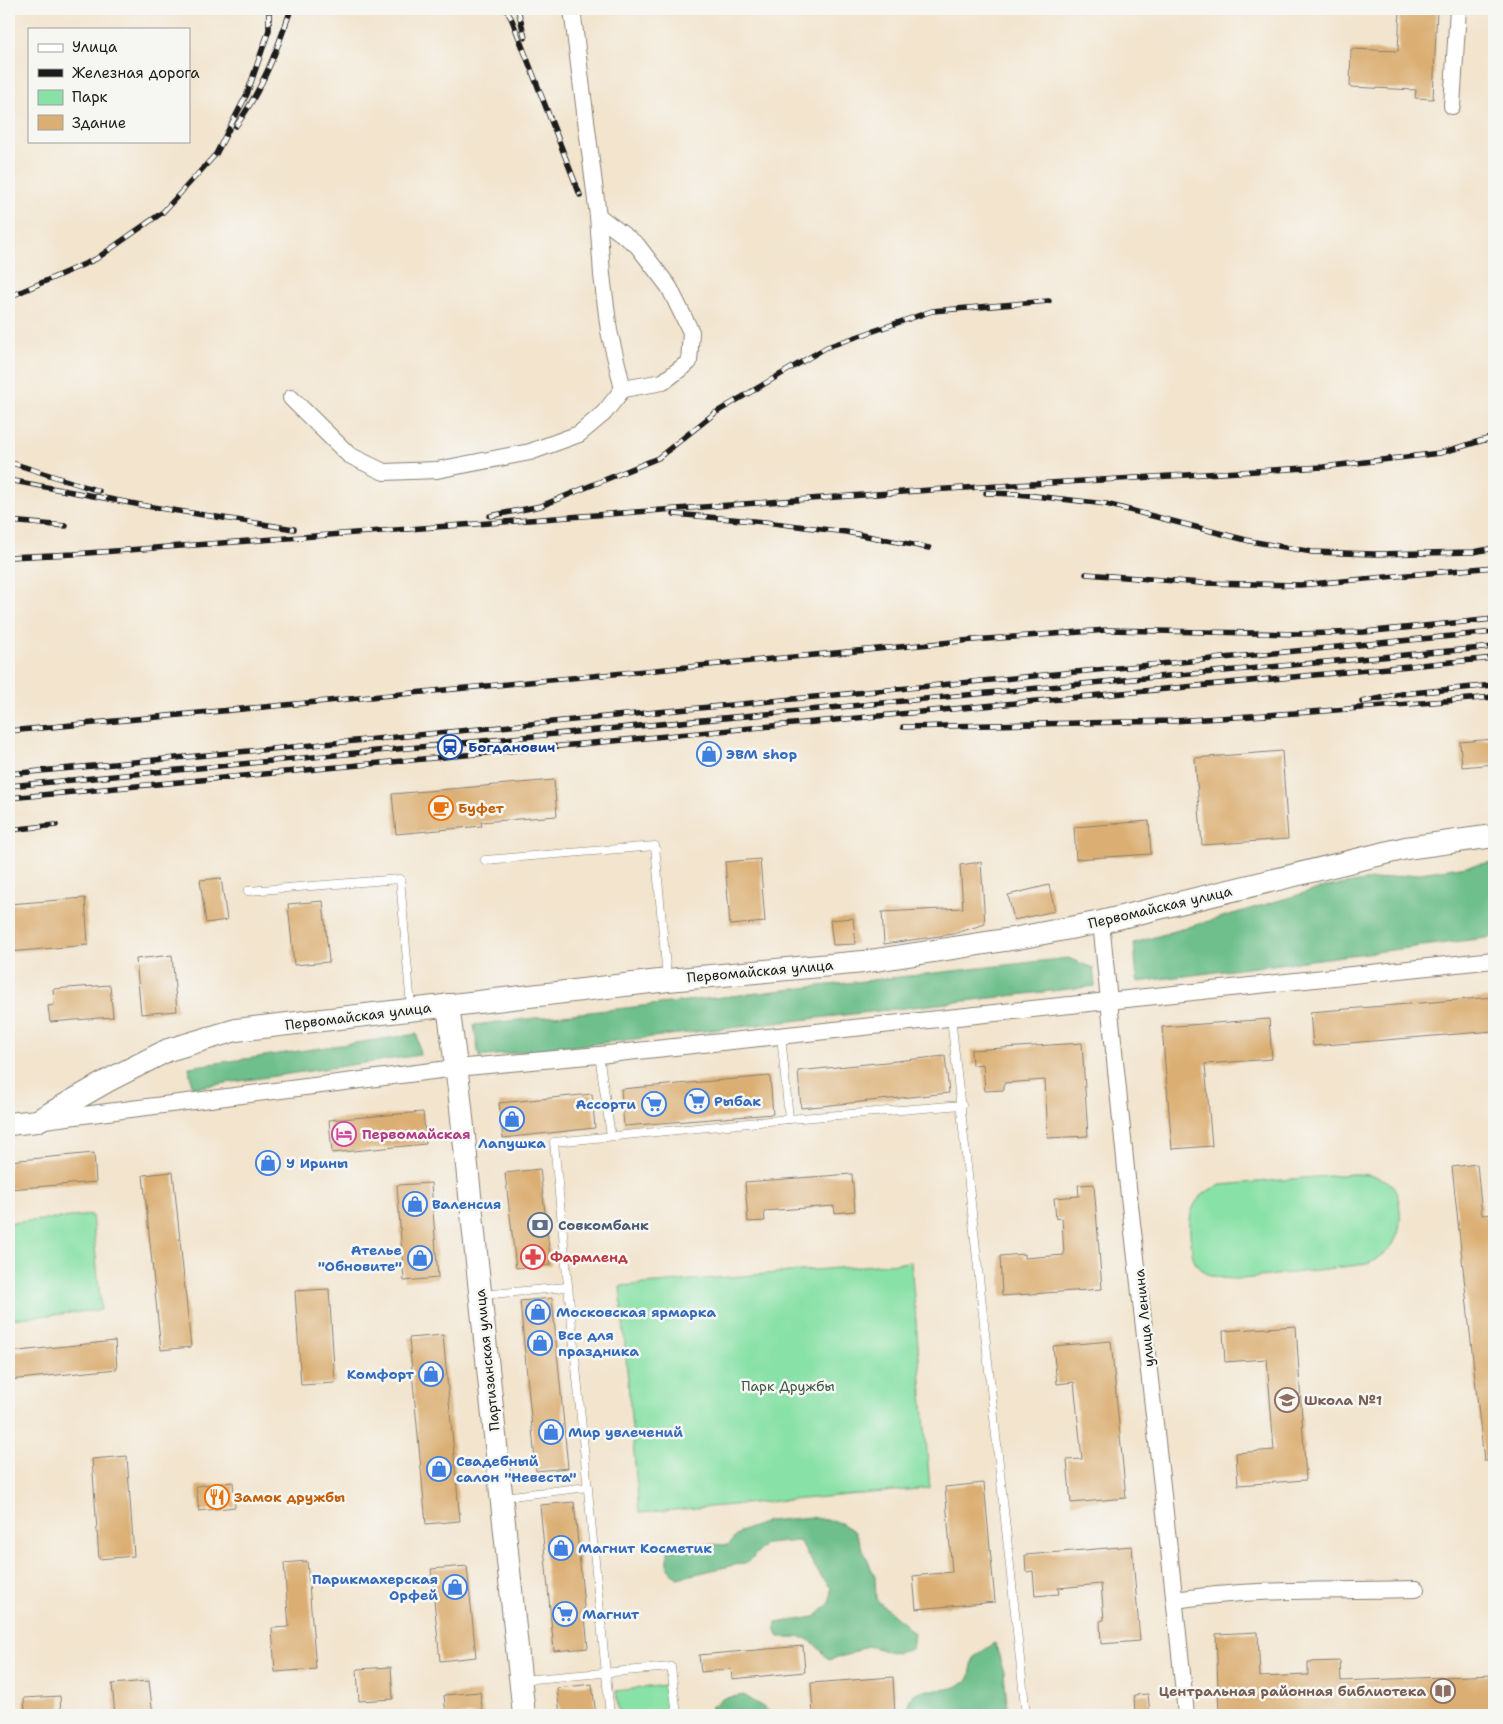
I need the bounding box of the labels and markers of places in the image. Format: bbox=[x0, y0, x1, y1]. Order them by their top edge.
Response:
station icon: Богданович bbox=[437, 734, 463, 760]
place label: Богданович bbox=[468, 738, 555, 756]
shop icon: ЭВМ shop bbox=[696, 741, 722, 767]
place label: ЭВМ shop bbox=[726, 745, 797, 763]
cafe icon: Буфет bbox=[428, 795, 454, 821]
place label: Буфет bbox=[458, 799, 505, 817]
supermarket icon: Рыбак bbox=[684, 1088, 710, 1114]
supermarket icon: Ассорти bbox=[641, 1091, 667, 1117]
place label: Рыбак bbox=[714, 1092, 761, 1110]
place label: Ассорти bbox=[575, 1095, 636, 1113]
shop icon: Лапушка bbox=[499, 1106, 525, 1132]
hotel icon: Первомайская bbox=[331, 1121, 357, 1147]
place label: Первомайская bbox=[362, 1125, 470, 1143]
place label: Лапушка bbox=[478, 1134, 546, 1152]
shop icon: У Ирины bbox=[255, 1150, 281, 1176]
place label: У Ирины bbox=[286, 1154, 348, 1172]
shop icon: Валенсия bbox=[402, 1191, 428, 1217]
place label: Валенсия bbox=[432, 1195, 501, 1213]
bank icon: Совкомбанк bbox=[527, 1212, 553, 1238]
place label: Совкомбанк bbox=[558, 1216, 649, 1234]
place label: Ателье "Обновите" bbox=[318, 1241, 402, 1275]
pharmacy icon: Фармленд bbox=[520, 1244, 546, 1270]
shop icon: Ателье "Обновите" bbox=[407, 1245, 433, 1271]
place label: Фармленд bbox=[550, 1248, 628, 1266]
shop icon: Московская ярмарка bbox=[525, 1299, 551, 1325]
place label: Московская ярмарка bbox=[556, 1303, 716, 1321]
place label: Все для праздника bbox=[558, 1326, 639, 1360]
shop icon: Все для праздника bbox=[527, 1330, 553, 1356]
shop icon: Комфорт bbox=[418, 1361, 444, 1387]
place label: Комфорт bbox=[347, 1365, 415, 1383]
school or university icon: Школа №1 bbox=[1274, 1387, 1300, 1413]
place label: Школа №1 bbox=[1304, 1391, 1382, 1409]
shop icon: Мир увлечений bbox=[538, 1419, 564, 1445]
place label: Мир увлечений bbox=[568, 1423, 683, 1441]
place label: Свадебный салон "Невеста" bbox=[456, 1452, 577, 1486]
shop icon: Свадебный салон "Невеста" bbox=[426, 1456, 452, 1482]
restaurant icon: Замок дружбы bbox=[204, 1484, 230, 1510]
place label: Замок дружбы bbox=[234, 1488, 345, 1506]
shop icon: Магнит Косметик bbox=[548, 1535, 574, 1561]
place label: Магнит Косметик bbox=[578, 1539, 712, 1557]
place label: Парикмахерская Орфей bbox=[312, 1570, 438, 1604]
shop icon: Парикмахерская Орфей bbox=[442, 1574, 468, 1600]
supermarket icon: Магнит bbox=[552, 1601, 578, 1627]
place label: Магнит bbox=[582, 1605, 640, 1623]
library icon: Центральная районная библиотека bbox=[1430, 1678, 1456, 1704]
place label: Центральная районная библиотека bbox=[1159, 1682, 1426, 1700]

